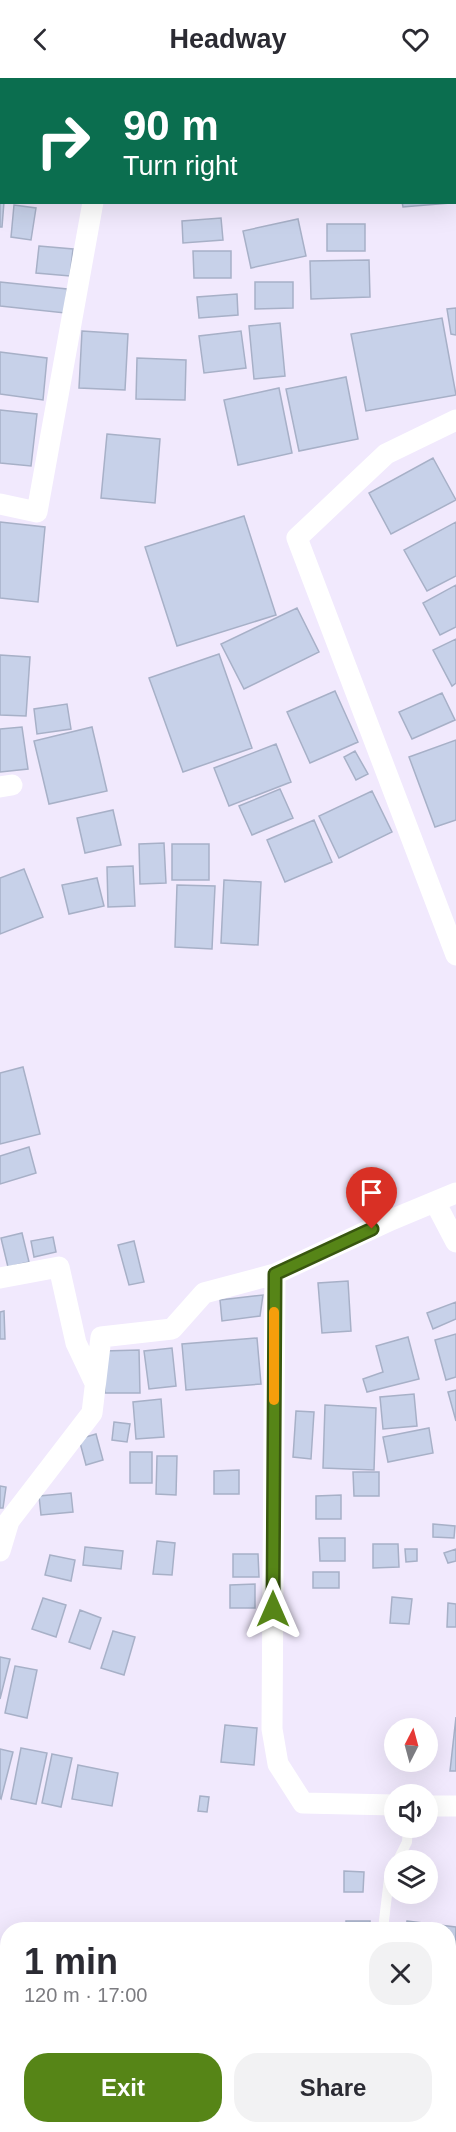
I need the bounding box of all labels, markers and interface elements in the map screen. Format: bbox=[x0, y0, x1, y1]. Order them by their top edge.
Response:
icon: back bbox=[24, 23, 57, 56]
icon: heart bbox=[399, 23, 432, 56]
text: Headway bbox=[169, 24, 287, 54]
icon: right bbox=[24, 102, 102, 180]
text: 90 m bbox=[123, 102, 219, 149]
text: Turn right bbox=[123, 151, 238, 181]
pin bbox=[346, 1167, 397, 1229]
icon: arrive bbox=[355, 1176, 388, 1209]
position arrow bbox=[241, 1577, 305, 1641]
north arrow bbox=[384, 1718, 438, 1772]
map controls bbox=[384, 1718, 438, 1904]
button: sound bbox=[384, 1784, 438, 1838]
button: layers bbox=[384, 1850, 438, 1904]
text: 1 min bbox=[24, 1941, 118, 1982]
button: close bbox=[369, 1942, 432, 2005]
text: 120 m · 17:00 bbox=[24, 1984, 147, 2006]
button: Exit bbox=[24, 2053, 222, 2122]
button: Share bbox=[234, 2053, 432, 2122]

